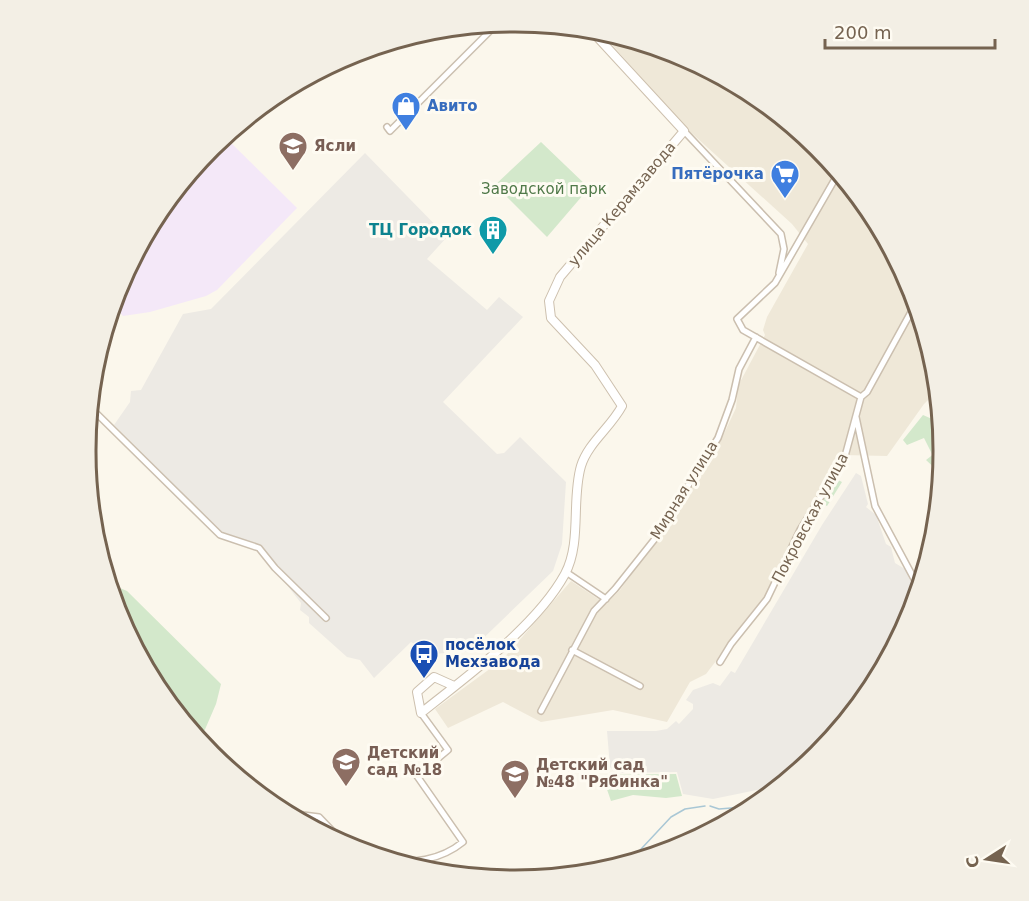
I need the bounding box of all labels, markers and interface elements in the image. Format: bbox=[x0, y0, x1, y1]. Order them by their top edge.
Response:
scale bar bbox=[825, 12, 994, 50]
text: 200 m bbox=[834, 22, 892, 43]
shop icon: Авито bbox=[390, 90, 422, 132]
place label: Авито bbox=[427, 97, 478, 115]
school or university icon: Ясли bbox=[277, 130, 309, 172]
place label: Ясли bbox=[314, 137, 356, 155]
street label: улица Керамзавода bbox=[565, 138, 679, 270]
supermarket icon: Пятёрочка bbox=[769, 158, 801, 200]
place label: Пятёрочка bbox=[671, 165, 764, 183]
park label: Заводской парк bbox=[481, 180, 607, 198]
building icon: ТЦ Городок bbox=[477, 214, 509, 256]
place label: ТЦ Городок bbox=[369, 221, 472, 239]
street label: Мирная улица bbox=[647, 437, 721, 543]
street label: Покровская улица bbox=[768, 450, 852, 586]
place label: посёлок Мехзавода bbox=[445, 636, 541, 671]
bus stop icon: посёлок Мехзавода bbox=[408, 638, 440, 680]
place label: Детский сад №18 bbox=[367, 744, 442, 779]
school or university icon: Детский сад №18 bbox=[330, 746, 362, 788]
place label: Детский сад №48 "Рябинка" bbox=[536, 756, 668, 791]
school or university icon: Детский сад №48 "Рябинка" bbox=[499, 758, 531, 800]
north arrow bbox=[957, 829, 1017, 889]
text: С bbox=[962, 854, 983, 870]

